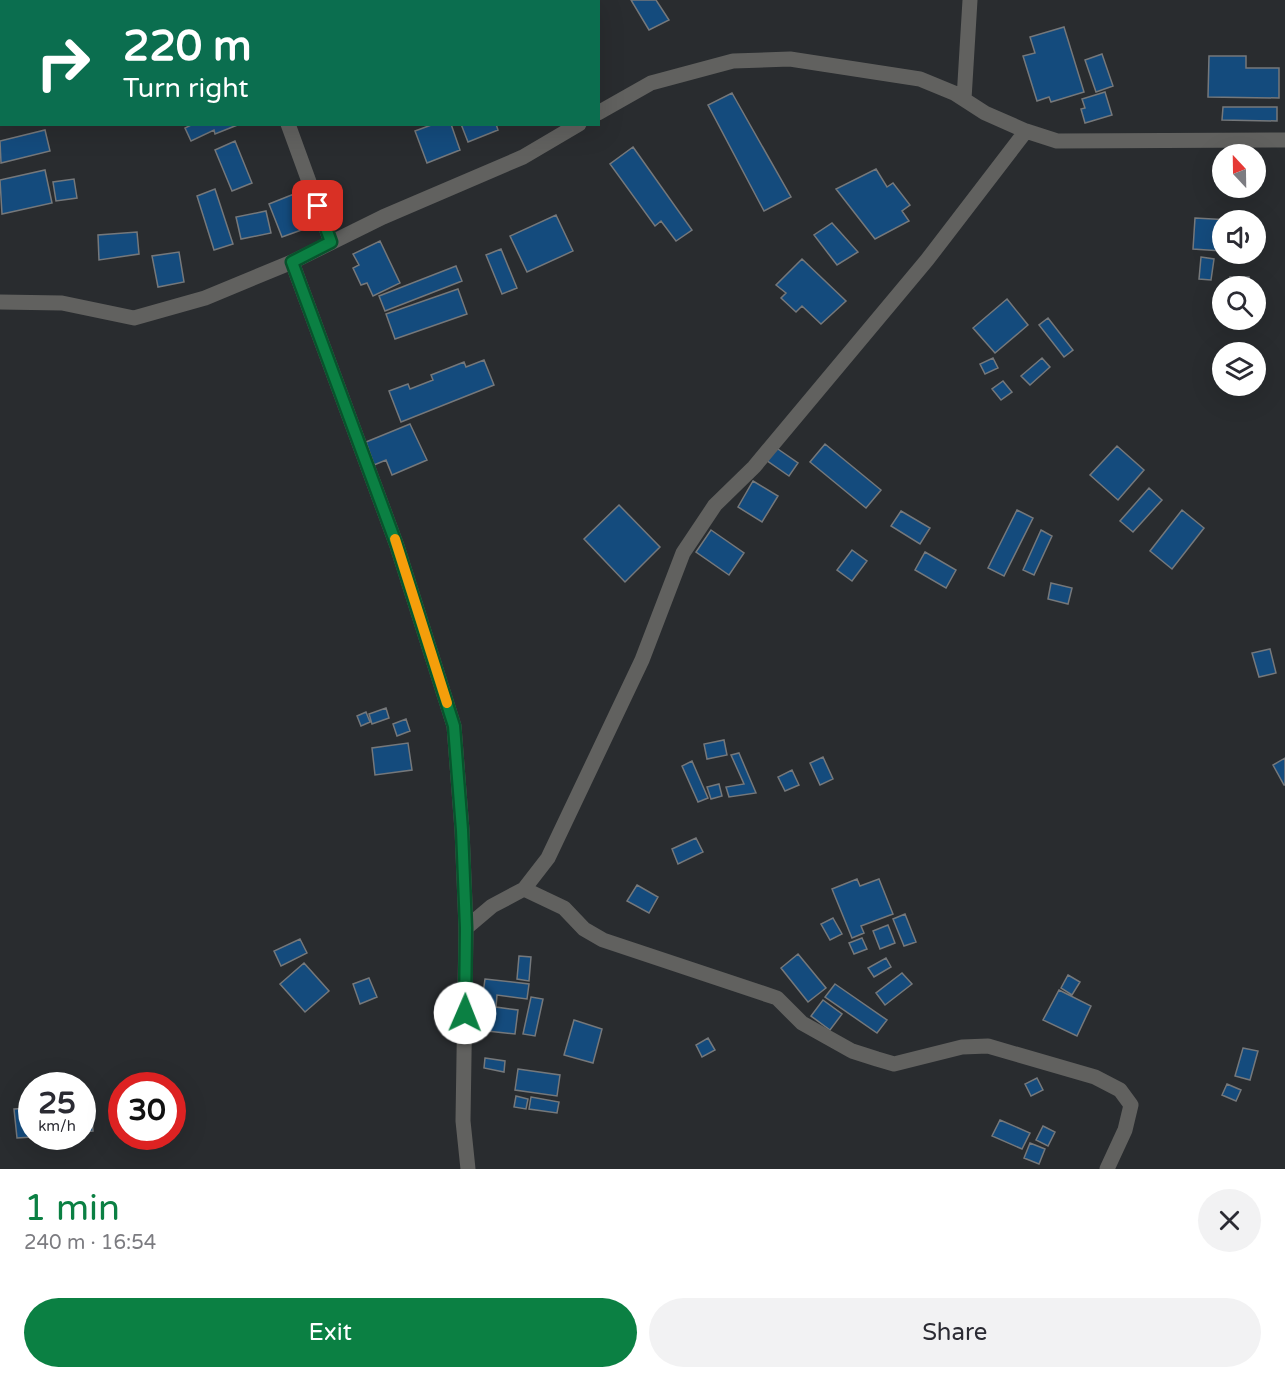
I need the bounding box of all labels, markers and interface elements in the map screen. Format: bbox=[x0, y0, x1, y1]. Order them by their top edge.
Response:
text: 220 m bbox=[123, 21, 252, 72]
icon: right bbox=[24, 24, 102, 102]
text: Turn right bbox=[123, 72, 249, 105]
north arrow bbox=[1212, 144, 1266, 198]
map controls bbox=[1212, 144, 1266, 396]
pin bbox=[292, 180, 343, 231]
icon: arrive bbox=[301, 189, 334, 222]
button: sound bbox=[1212, 210, 1266, 264]
button: search bbox=[1212, 276, 1266, 330]
button: layers bbox=[1212, 342, 1266, 396]
position arrow bbox=[433, 981, 497, 1045]
speed limit sign: 30 bbox=[108, 1072, 186, 1150]
text: 25 bbox=[38, 1085, 76, 1122]
text: km/h bbox=[38, 1117, 76, 1135]
text: 1 min bbox=[24, 1187, 120, 1230]
button: close bbox=[1198, 1189, 1261, 1252]
text: 240 m · 16:54 bbox=[24, 1231, 156, 1255]
button: Exit bbox=[24, 1298, 637, 1367]
button: Share bbox=[649, 1298, 1261, 1367]

